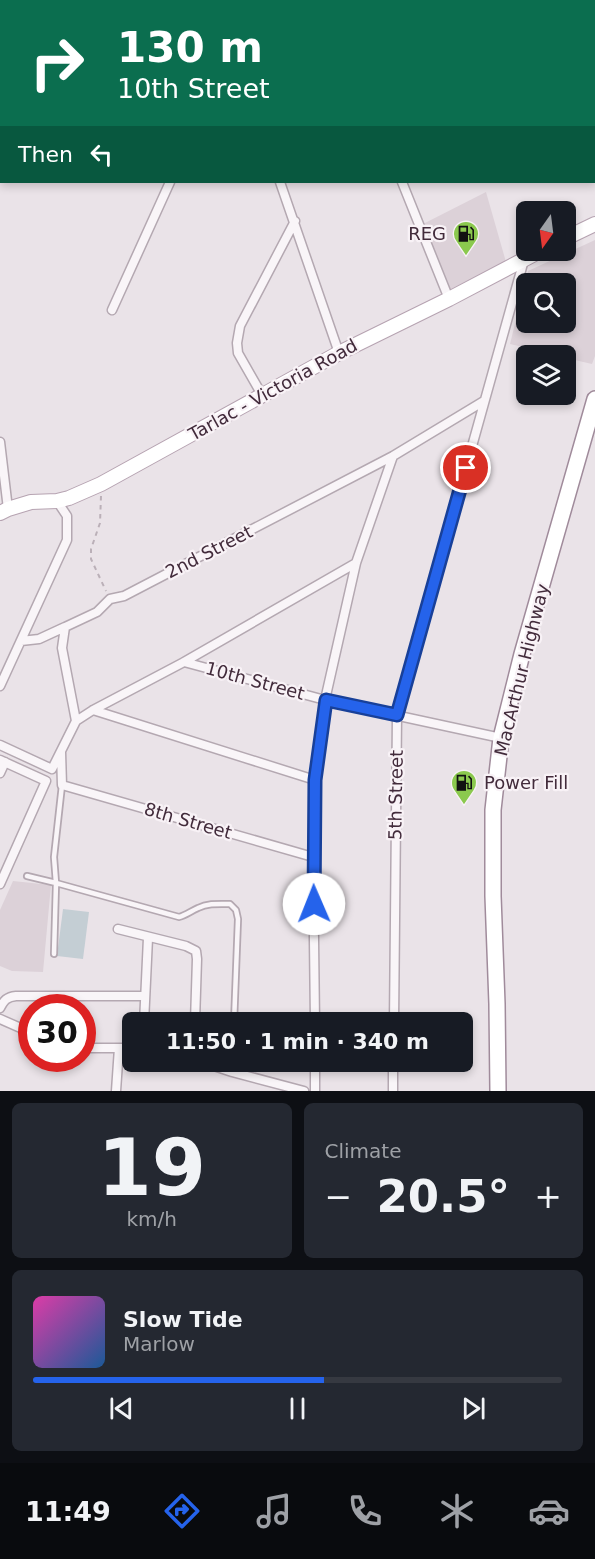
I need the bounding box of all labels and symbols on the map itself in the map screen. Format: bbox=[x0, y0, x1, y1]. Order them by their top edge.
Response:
north arrow bbox=[516, 201, 576, 261]
fuel station icon: REG bbox=[451, 219, 481, 257]
place label: REG bbox=[408, 223, 446, 244]
street label: Tarlac - Victoria Road bbox=[184, 334, 361, 445]
pin bbox=[440, 442, 491, 493]
street label: 2nd Street bbox=[162, 521, 256, 582]
street label: MacArthur Highway bbox=[490, 581, 553, 758]
street label: 10th Street bbox=[203, 657, 307, 704]
street label: 5th Street bbox=[384, 750, 407, 840]
fuel station icon: Power Fill bbox=[449, 768, 479, 806]
place label: Power Fill bbox=[484, 772, 568, 793]
street label: 8th Street bbox=[142, 798, 234, 843]
position arrow bbox=[282, 872, 346, 936]
speed limit sign: 30 bbox=[18, 994, 96, 1072]

